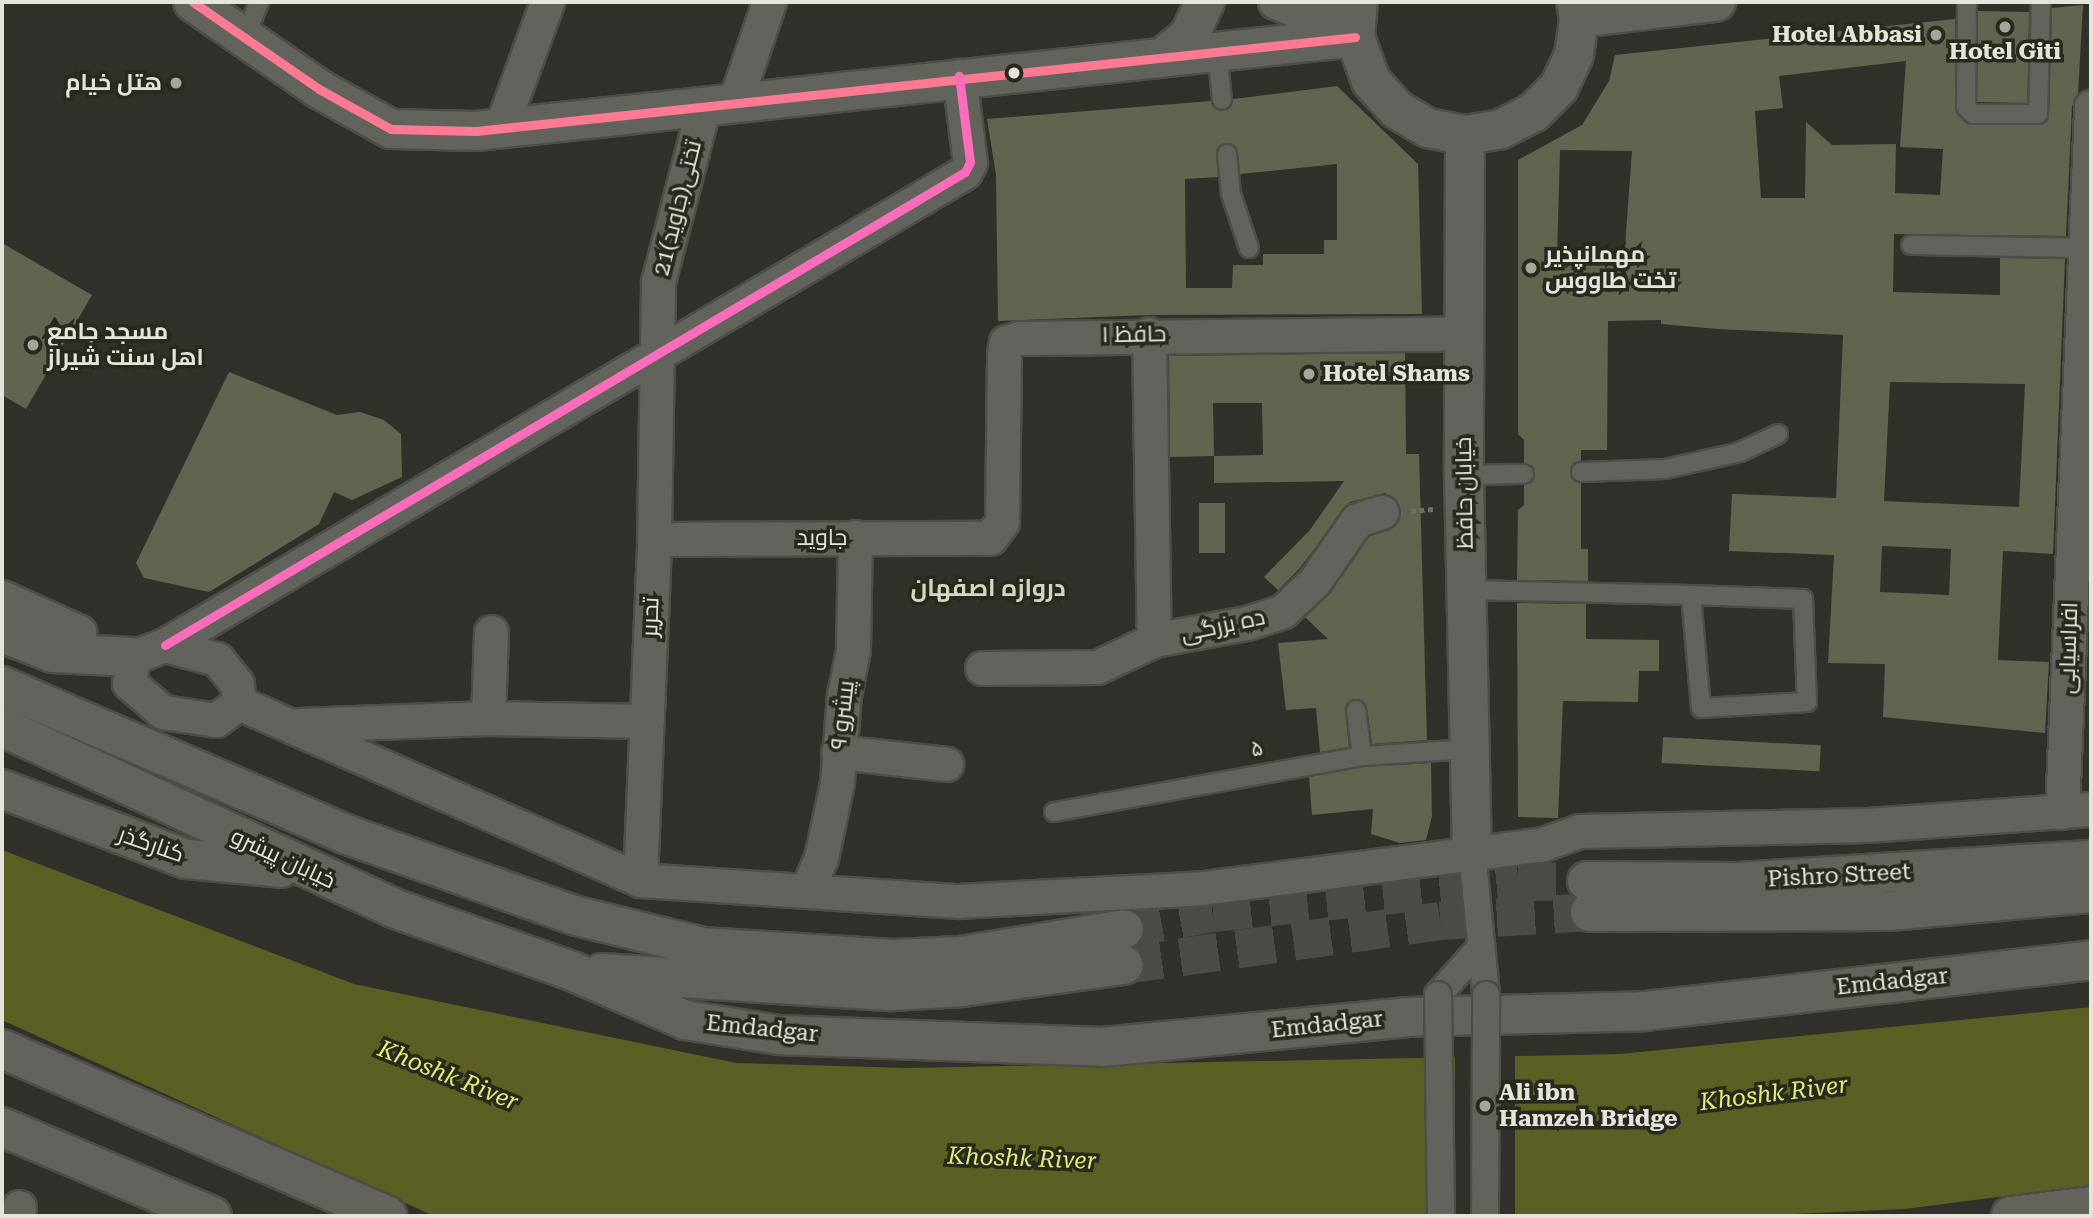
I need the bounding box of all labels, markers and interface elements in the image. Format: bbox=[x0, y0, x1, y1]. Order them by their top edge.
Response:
marker: Hotel Giti bbox=[1997, 19, 2013, 35]
place label: Hotel Abbasi bbox=[1772, 21, 1922, 49]
marker: Hotel Abbasi bbox=[1928, 27, 1944, 43]
place label: Hotel Giti bbox=[1949, 38, 2061, 66]
unlabelled marker bbox=[1007, 66, 1021, 80]
place label: هتل خیام bbox=[65, 69, 162, 97]
marker: هتل خیام bbox=[168, 75, 184, 91]
street label: 21تختی(جاوید) bbox=[648, 137, 708, 279]
place label: مهمانپذیر تخت طاووس bbox=[1545, 241, 1676, 295]
marker: مهمانپذیر تخت طاووس bbox=[1523, 260, 1539, 276]
place label: مسجد جامع اهل سنت شیراز bbox=[47, 318, 204, 372]
street label: حافظ ۱ bbox=[1101, 321, 1167, 349]
marker: مسجد جامع اهل سنت شیراز bbox=[25, 337, 41, 353]
place label: Hotel Shams bbox=[1323, 360, 1470, 388]
marker: Hotel Shams bbox=[1301, 366, 1317, 382]
street label: خیابان حافظ bbox=[1450, 437, 1480, 549]
street label: جاوید bbox=[797, 524, 847, 552]
district label: دروازه اصفهان bbox=[910, 575, 1066, 603]
street label: تحریر bbox=[637, 597, 665, 637]
street label: افراسیابی bbox=[2054, 601, 2084, 695]
street label: ده بزرگی bbox=[1178, 604, 1268, 648]
street label: پیشرو ۹ bbox=[825, 679, 861, 751]
street label: ۵ bbox=[1248, 734, 1266, 764]
street label: کنارگذر bbox=[114, 821, 188, 869]
street label: خیابان پیشرو bbox=[226, 823, 340, 895]
street label: Pishro Street bbox=[1767, 858, 1911, 894]
street label: Emdadgar bbox=[1835, 962, 1949, 1002]
street label: Emdadgar bbox=[1270, 1005, 1384, 1045]
street label: Emdadgar bbox=[705, 1009, 819, 1049]
water label: Khoshk River bbox=[373, 1035, 523, 1117]
water label: Khoshk River bbox=[1698, 1071, 1850, 1117]
place label: Ali ibn Hamzeh Bridge bbox=[1499, 1079, 1678, 1133]
marker: Ali ibn Hamzeh Bridge bbox=[1477, 1098, 1493, 1114]
water label: Khoshk River bbox=[947, 1142, 1097, 1176]

